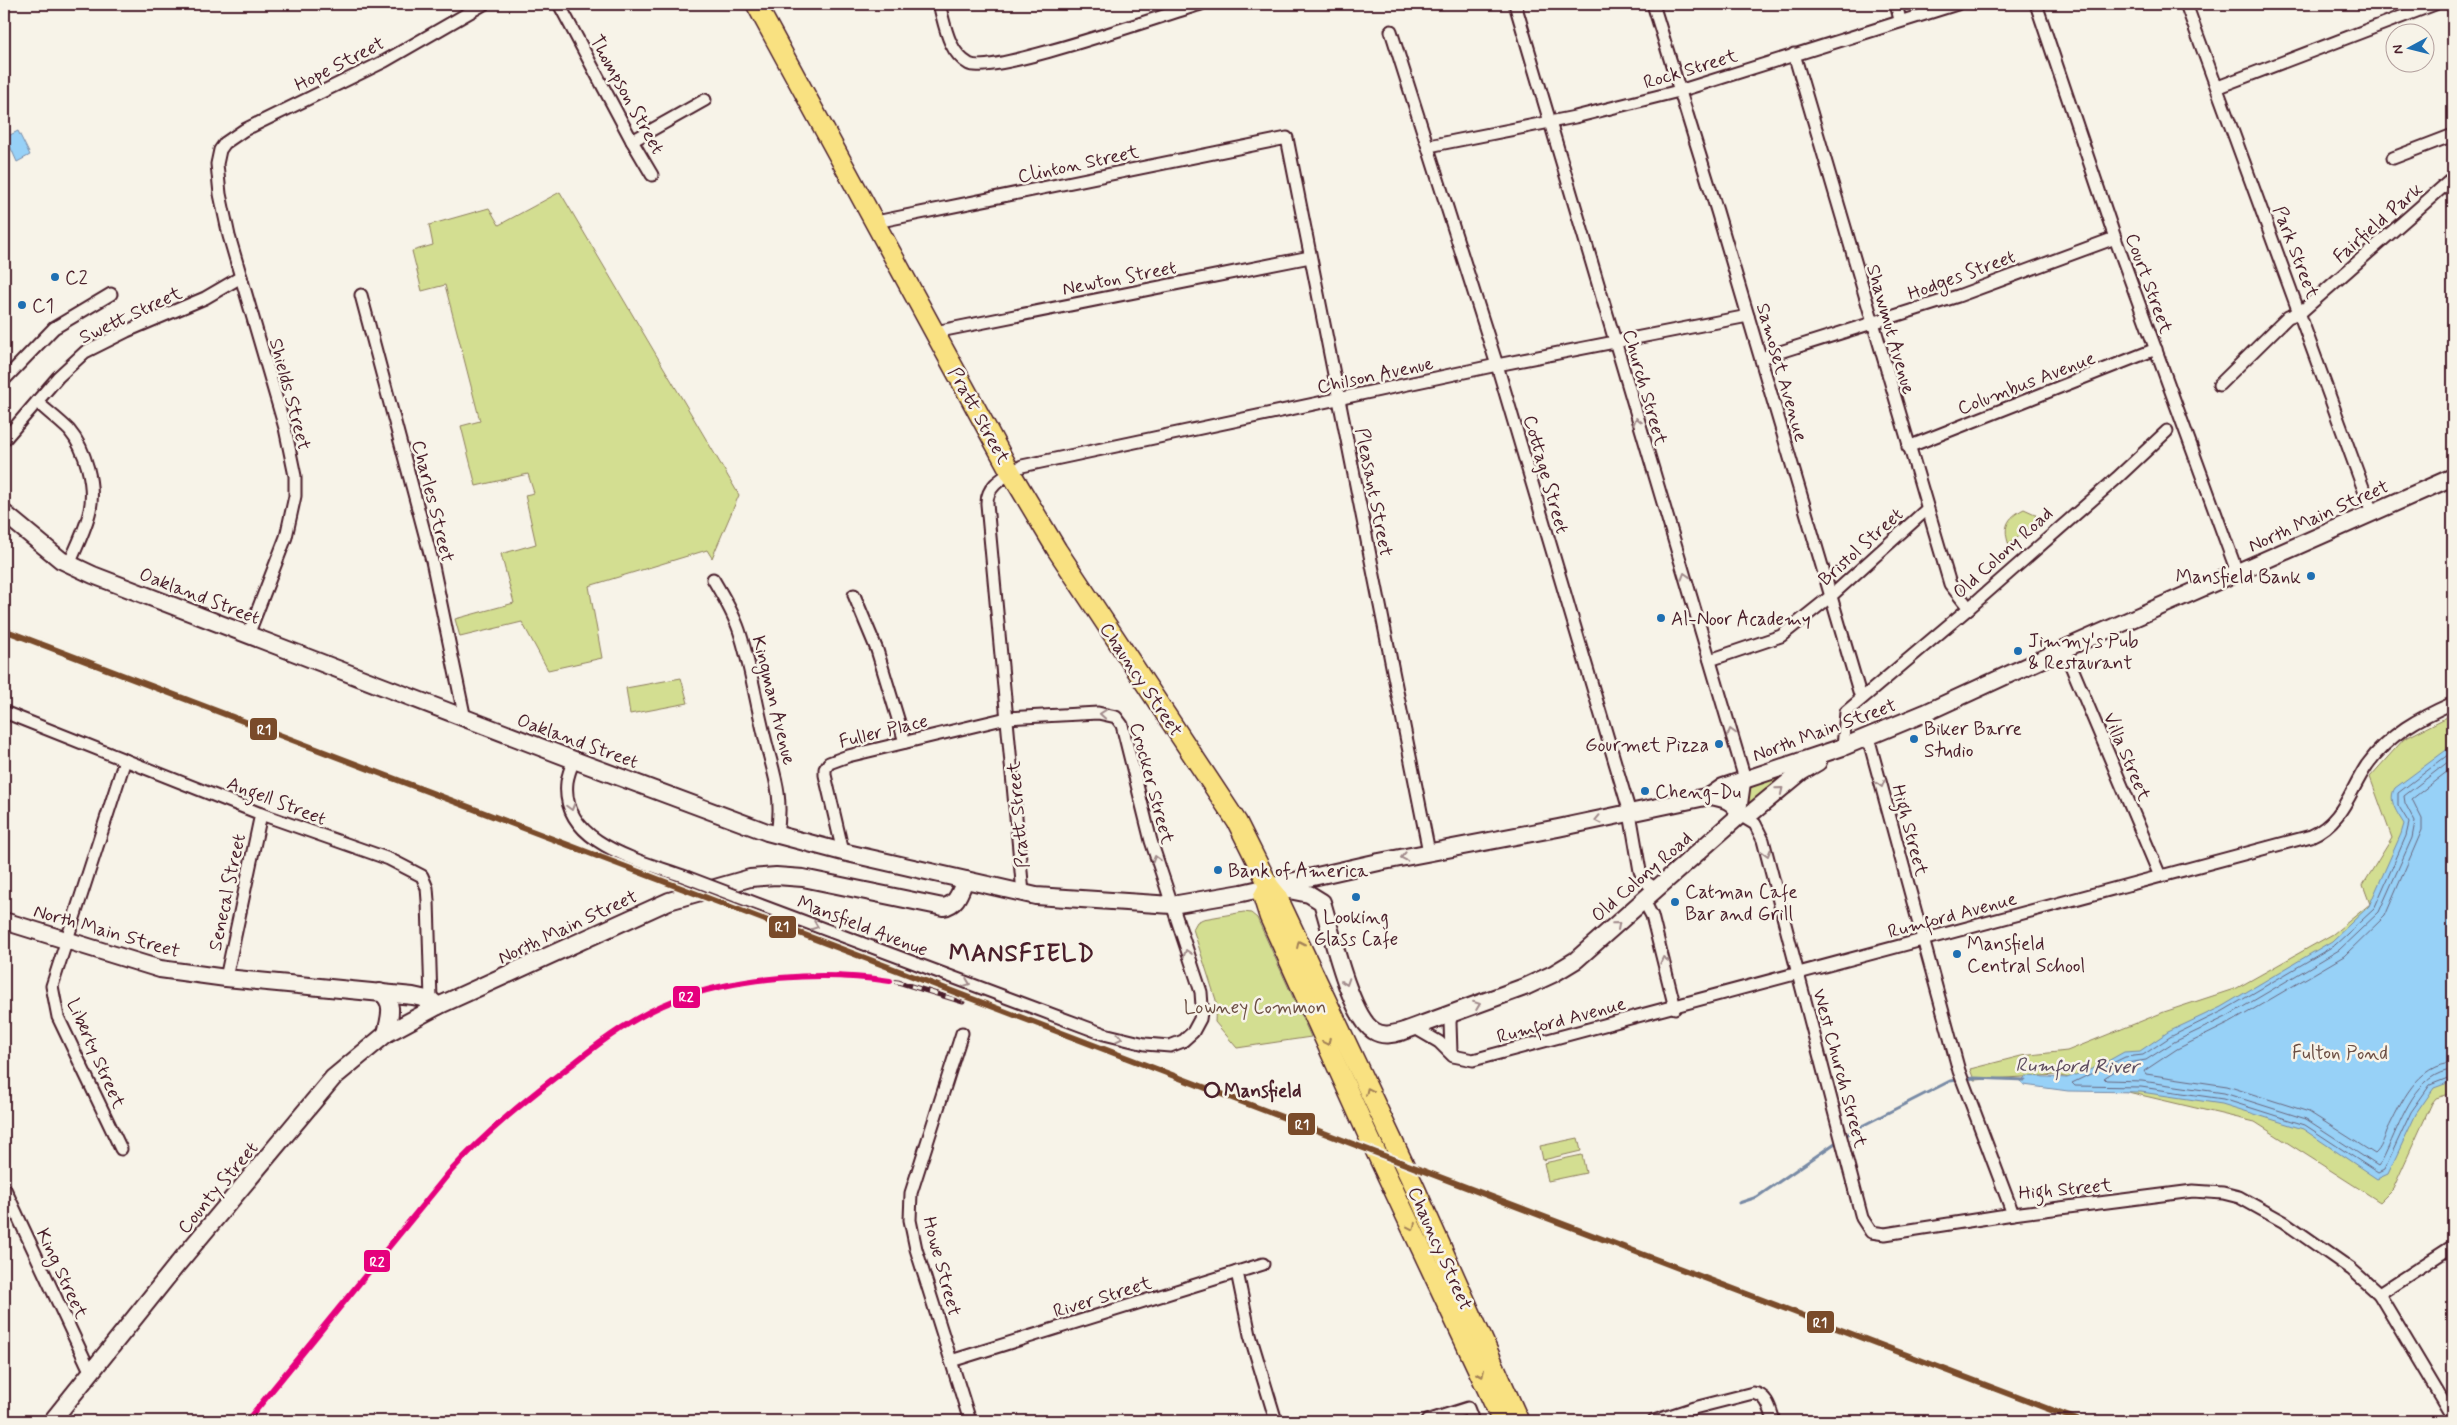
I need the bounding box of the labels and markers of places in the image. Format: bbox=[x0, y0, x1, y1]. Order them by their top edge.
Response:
place label: C2 bbox=[65, 266, 88, 291]
marker: C2 bbox=[49, 271, 61, 283]
place label: C1 bbox=[32, 294, 54, 319]
marker: C1 bbox=[16, 299, 28, 311]
place label: Mansfield Bank bbox=[2176, 565, 2301, 590]
marker: Mansfield Bank bbox=[2305, 570, 2317, 582]
place label: Al-Noor Academy bbox=[1671, 607, 1811, 632]
marker: Al-Noor Academy bbox=[1655, 612, 1667, 624]
place label: Jimmy's Pub & Restaurant bbox=[2028, 629, 2138, 676]
marker: Jimmy's Pub & Restaurant bbox=[2012, 645, 2024, 657]
place label: Biker Barre Studio bbox=[1924, 717, 2022, 764]
place label: Gourmet Pizza bbox=[1585, 733, 1709, 758]
marker: Biker Barre Studio bbox=[1908, 733, 1920, 745]
marker: Gourmet Pizza bbox=[1713, 738, 1725, 750]
place label: Cheng-Du bbox=[1655, 780, 1741, 806]
marker: Cheng-Du bbox=[1639, 785, 1651, 797]
place label: Bank of America bbox=[1228, 859, 1369, 884]
marker: Bank of America bbox=[1212, 864, 1224, 876]
place label: Catman Cafe Bar and Grill bbox=[1685, 880, 1798, 927]
marker: Looking Glass Cafe bbox=[1350, 891, 1362, 903]
marker: Catman Cafe Bar and Grill bbox=[1669, 896, 1681, 908]
place label: Looking Glass Cafe bbox=[1314, 905, 1398, 952]
place label: Mansfield Central School bbox=[1967, 932, 2085, 979]
marker: Mansfield Central School bbox=[1951, 948, 1963, 960]
place label: Mansfield bbox=[1224, 1079, 1302, 1104]
marker: Mansfield bbox=[1204, 1082, 1220, 1098]

